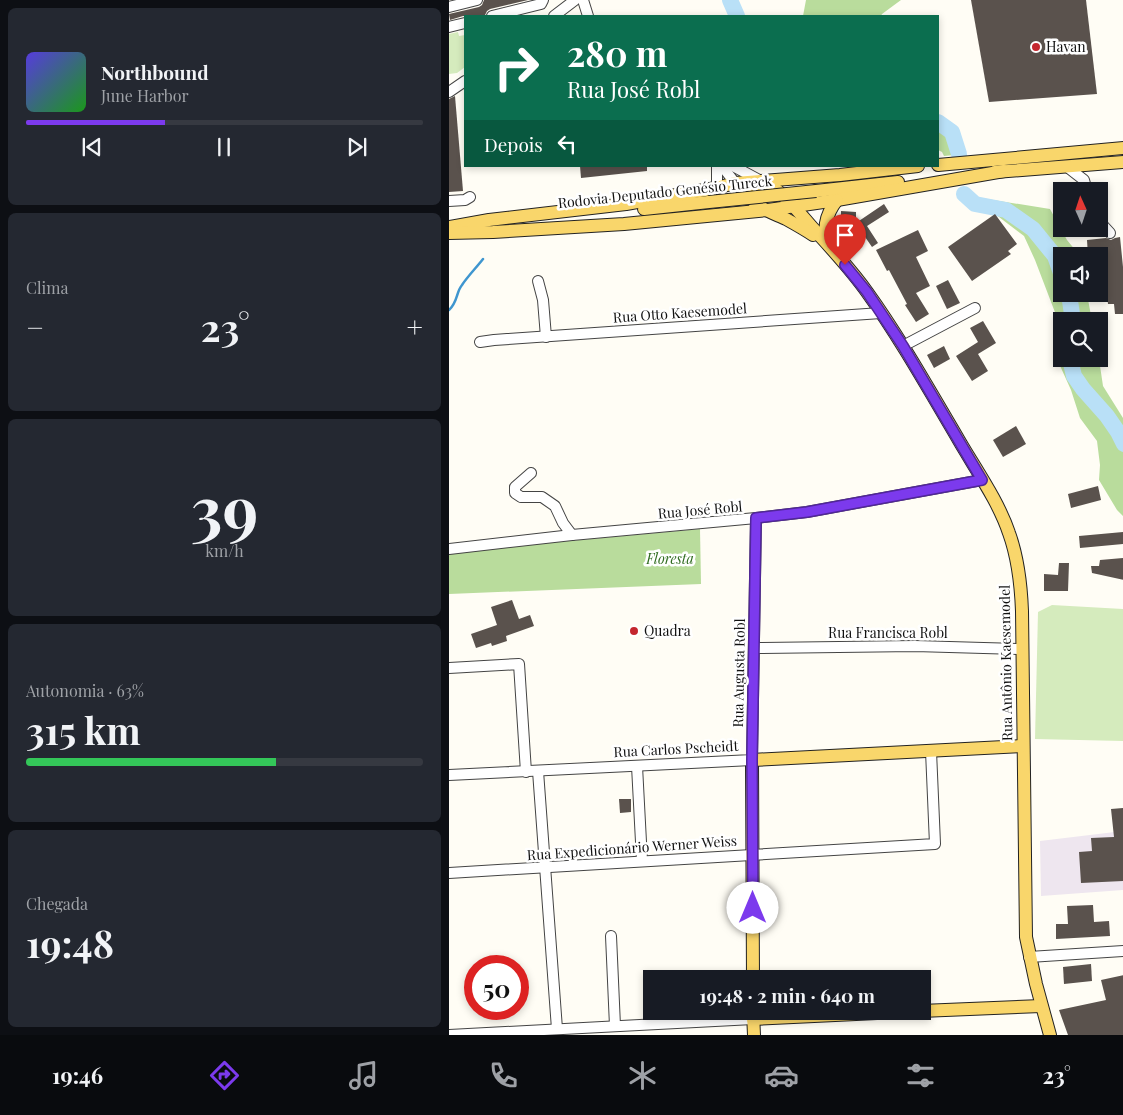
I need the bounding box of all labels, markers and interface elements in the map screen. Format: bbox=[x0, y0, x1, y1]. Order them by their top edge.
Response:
text: 280 m bbox=[567, 29, 667, 76]
icon: right bbox=[484, 35, 549, 100]
place label: Havan bbox=[1046, 37, 1086, 56]
marker: Havan bbox=[1030, 41, 1042, 53]
text: Northbound bbox=[101, 59, 209, 85]
text: Rua José Robl bbox=[567, 74, 700, 104]
text: June Harbor bbox=[101, 85, 189, 106]
icon: left bbox=[553, 130, 581, 158]
text: Depois bbox=[484, 131, 543, 157]
icon: previous bbox=[78, 133, 106, 161]
icon: pause bbox=[210, 133, 238, 161]
icon: next bbox=[343, 133, 371, 161]
street label: Rodovia Deputado Genésio Tureck bbox=[557, 171, 773, 212]
north arrow bbox=[1053, 182, 1108, 238]
map controls bbox=[1053, 182, 1108, 367]
pin bbox=[824, 214, 866, 265]
icon: arrive bbox=[831, 221, 859, 249]
button: sound bbox=[1053, 247, 1108, 302]
text: Clima bbox=[26, 277, 68, 298]
street label: Rua Otto Kaesemodel bbox=[612, 298, 748, 327]
text: 23° bbox=[201, 301, 250, 352]
text: − bbox=[26, 308, 44, 345]
text: + bbox=[407, 308, 423, 345]
button: search bbox=[1053, 312, 1108, 367]
text: 39 bbox=[191, 464, 258, 550]
street label: Rua José Robl bbox=[657, 496, 743, 523]
text: km/h bbox=[205, 540, 244, 561]
park label: Floresta bbox=[645, 549, 694, 568]
street label: Rua Antônio Kaesemodel bbox=[995, 585, 1016, 741]
street label: Rua Augusta Robl bbox=[728, 618, 749, 728]
place label: Quadra bbox=[644, 621, 691, 640]
street label: Rua Francisca Robl bbox=[828, 623, 948, 642]
marker: Quadra bbox=[628, 625, 640, 637]
text: Autonomia · 63% bbox=[26, 680, 144, 701]
text: 315 km bbox=[26, 704, 141, 755]
street label: Rua Carlos Pscheidt bbox=[613, 736, 740, 761]
street label: Rua Expedicionário Werner Weiss bbox=[526, 831, 738, 864]
position arrow bbox=[726, 881, 778, 933]
text: Chegada bbox=[26, 893, 88, 914]
text: 19:48 bbox=[26, 917, 114, 968]
speed limit sign: 50 bbox=[464, 955, 529, 1020]
text: 19:48 · 2 min · 640 m bbox=[699, 982, 875, 1008]
icon: directions bbox=[207, 1058, 242, 1093]
icon: music bbox=[346, 1058, 381, 1093]
icon: phone bbox=[486, 1058, 521, 1093]
icon: climate bbox=[625, 1058, 660, 1093]
icon: car bbox=[764, 1058, 799, 1093]
icon: filters bbox=[903, 1058, 938, 1093]
text: 19:46 bbox=[52, 1060, 103, 1090]
text: 23° bbox=[1042, 1060, 1071, 1090]

